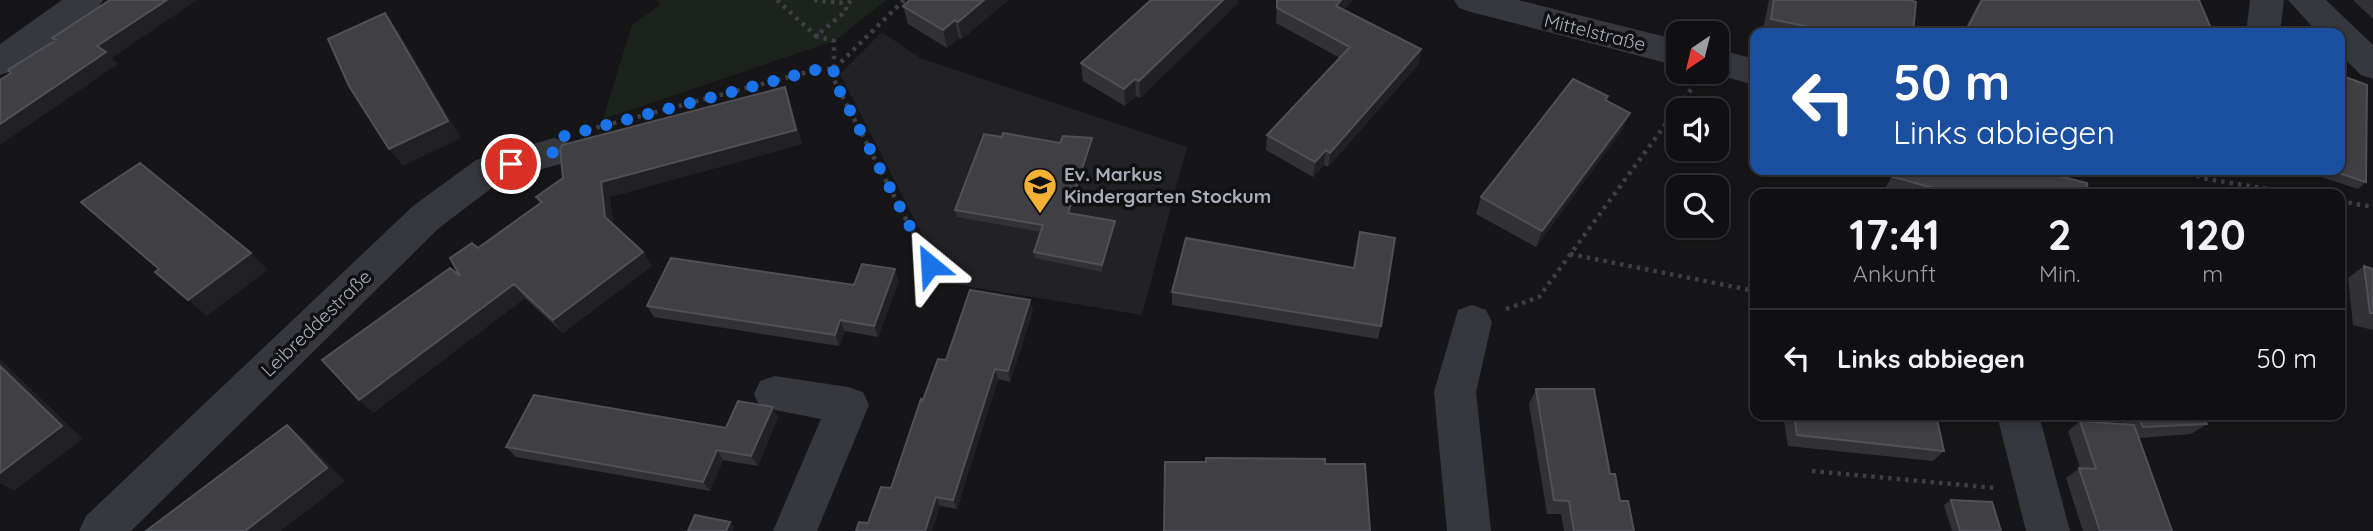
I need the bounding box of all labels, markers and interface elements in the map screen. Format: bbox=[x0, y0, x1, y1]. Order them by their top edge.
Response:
street label: Mittelstraße bbox=[1542, 8, 1648, 56]
north arrow bbox=[1666, 21, 1729, 84]
map controls bbox=[1666, 21, 1729, 238]
text: 50 m bbox=[1893, 51, 2010, 112]
icon: left bbox=[1778, 56, 1869, 147]
button: sound bbox=[1666, 98, 1729, 161]
text: Links abbiegen bbox=[1893, 112, 2115, 152]
pin bbox=[481, 134, 541, 194]
icon: arrive bbox=[492, 145, 530, 183]
place label: Ev. Markus Kindergarten Stockum bbox=[1064, 162, 1271, 208]
school or university icon: Ev. Markus Kindergarten Stockum bbox=[1021, 166, 1059, 215]
button: search bbox=[1666, 175, 1729, 238]
text: 17:41 bbox=[1849, 208, 1940, 261]
text: 2 bbox=[2048, 208, 2072, 261]
text: 120 bbox=[2180, 208, 2246, 261]
position arrow bbox=[893, 228, 967, 302]
text: Ankunft bbox=[1853, 259, 1936, 288]
text: Min. bbox=[2039, 259, 2080, 288]
text: m bbox=[2202, 259, 2223, 288]
street label: Leibreddestraße bbox=[256, 264, 376, 382]
icon: left bbox=[1778, 339, 1816, 377]
text: Links abbiegen bbox=[1837, 342, 2025, 375]
text: 50 m bbox=[2257, 342, 2317, 375]

